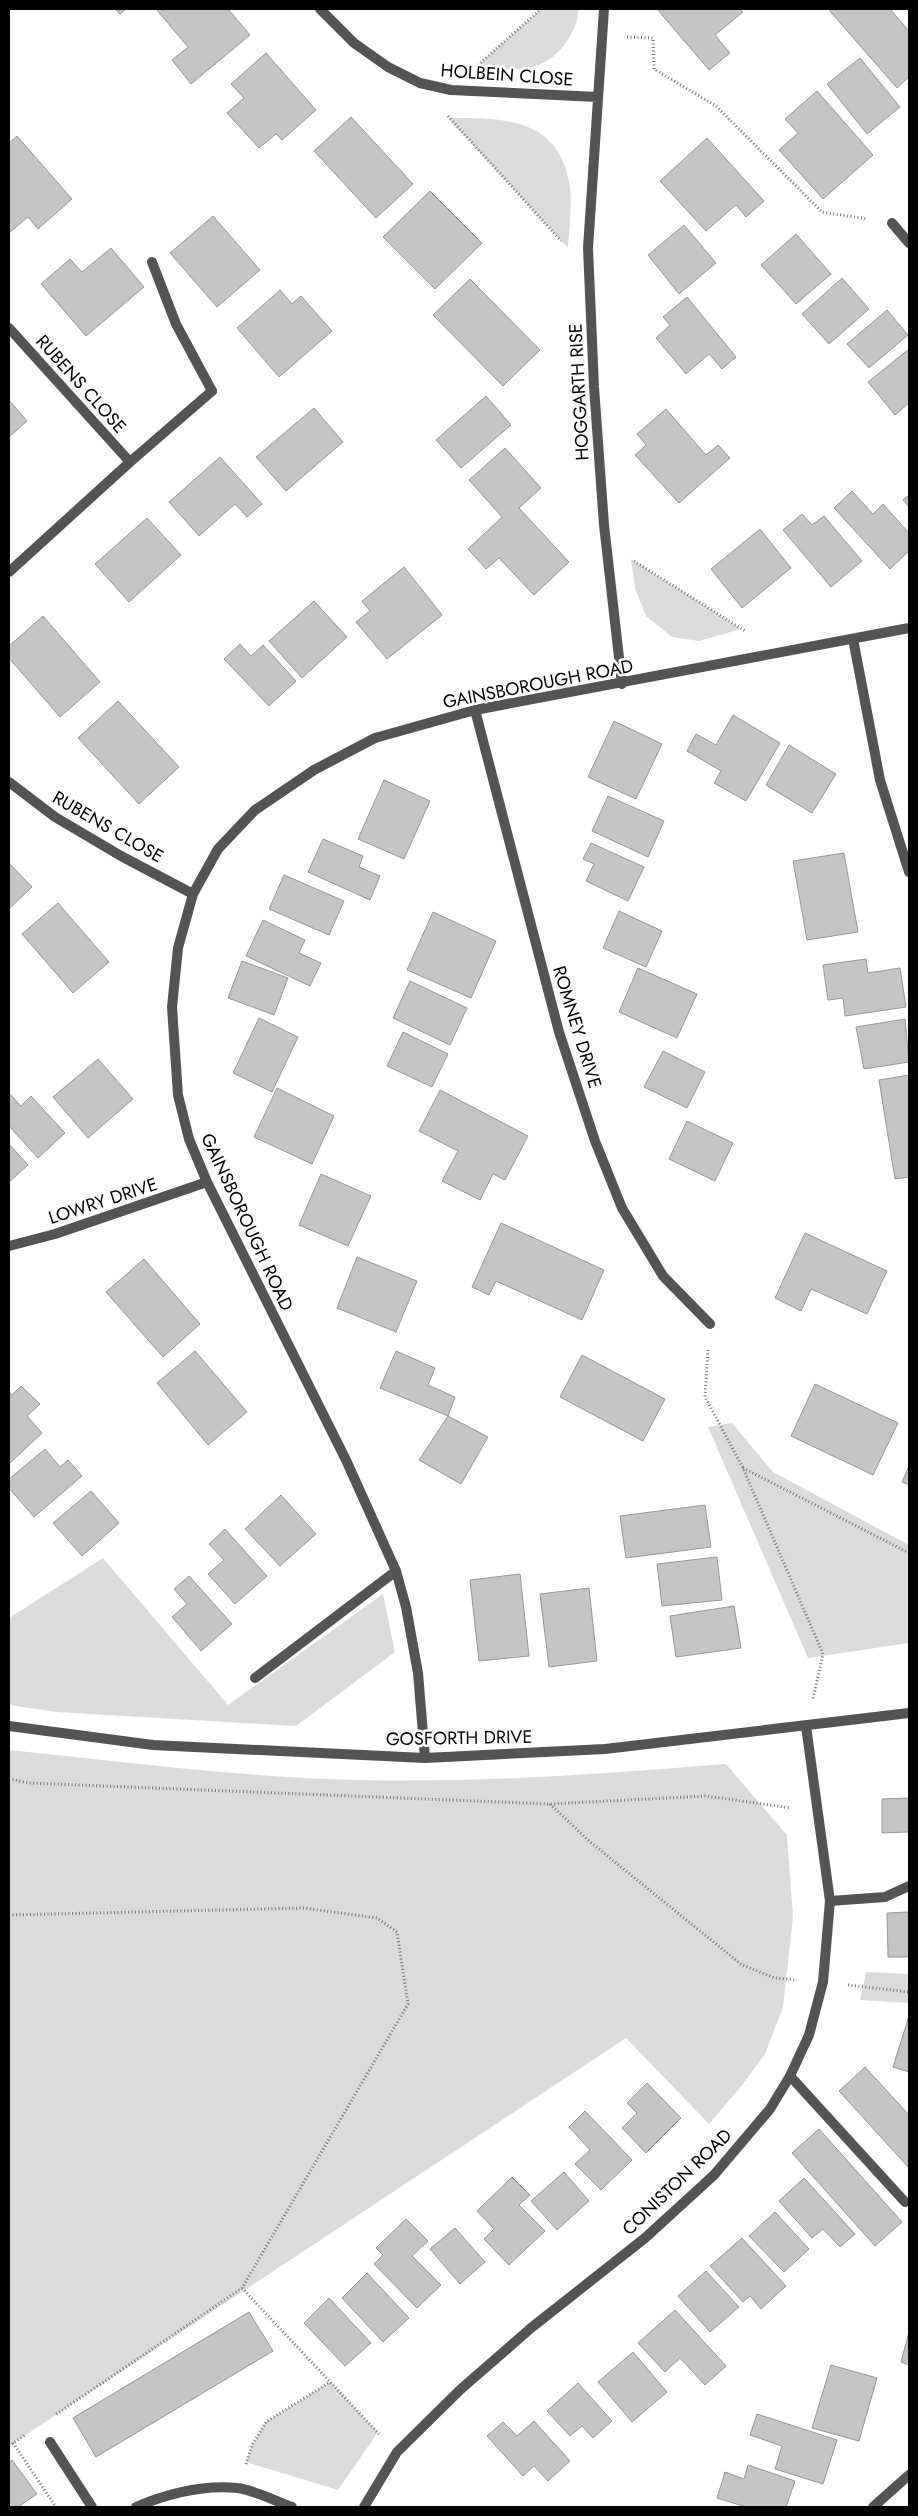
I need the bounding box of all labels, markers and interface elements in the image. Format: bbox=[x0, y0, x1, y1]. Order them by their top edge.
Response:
street label: HOLBEIN CLOSE bbox=[440, 57, 574, 93]
street label: HOGGARTH RISE bbox=[562, 323, 596, 461]
street label: RUBENS CLOSE bbox=[30, 329, 132, 439]
street label: GAINSBOROUGH ROAD bbox=[441, 653, 635, 715]
street label: RUBENS CLOSE bbox=[48, 785, 168, 869]
street label: ROMNEY DRIVE bbox=[546, 963, 608, 1091]
street label: GAINSBOROUGH ROAD bbox=[194, 1129, 300, 1315]
street label: LOWRY DRIVE bbox=[45, 1171, 161, 1231]
street label: GOSFORTH DRIVE bbox=[386, 1724, 532, 1752]
street label: CONISTON ROAD bbox=[616, 2123, 738, 2241]

